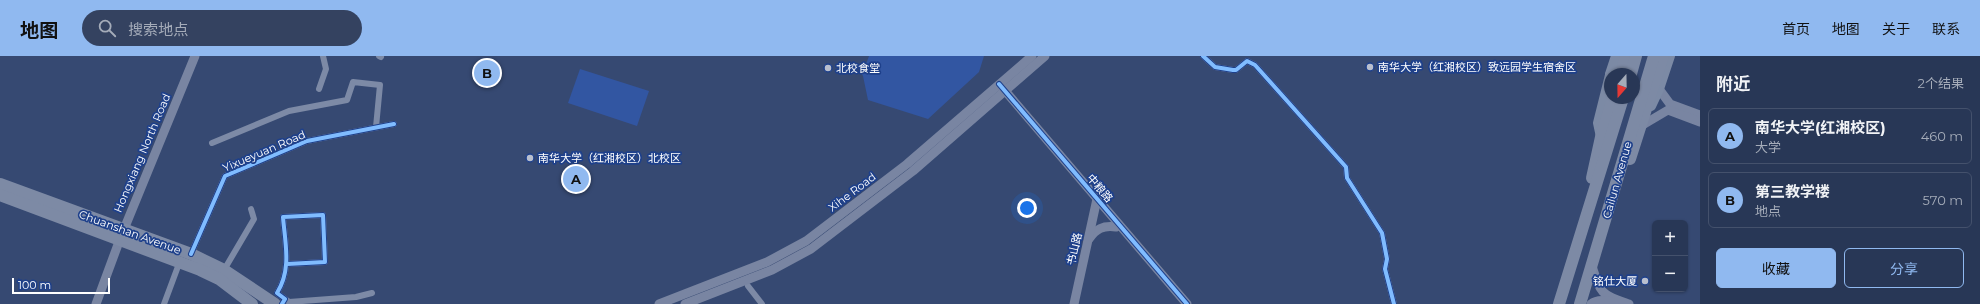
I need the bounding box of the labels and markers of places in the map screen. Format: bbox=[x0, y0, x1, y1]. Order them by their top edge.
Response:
pin: B bbox=[474, 58, 500, 88]
place label: 南华大学（红湘校区）致远园学生宿舍区 bbox=[1378, 60, 1576, 74]
place label: 北校食堂 bbox=[836, 61, 880, 75]
marker: 南华大学（红湘校区）致远园学生宿舍区 bbox=[1365, 62, 1375, 72]
marker: 北校食堂 bbox=[823, 63, 833, 73]
place label: 南华大学（红湘校区）北校区 bbox=[538, 151, 681, 165]
marker: 南华大学（红湘校区）北校区 bbox=[525, 153, 535, 163]
pin: A bbox=[563, 164, 589, 194]
place label: 铭仕大厦 bbox=[1593, 274, 1637, 288]
marker: 铭仕大厦 bbox=[1640, 276, 1650, 286]

